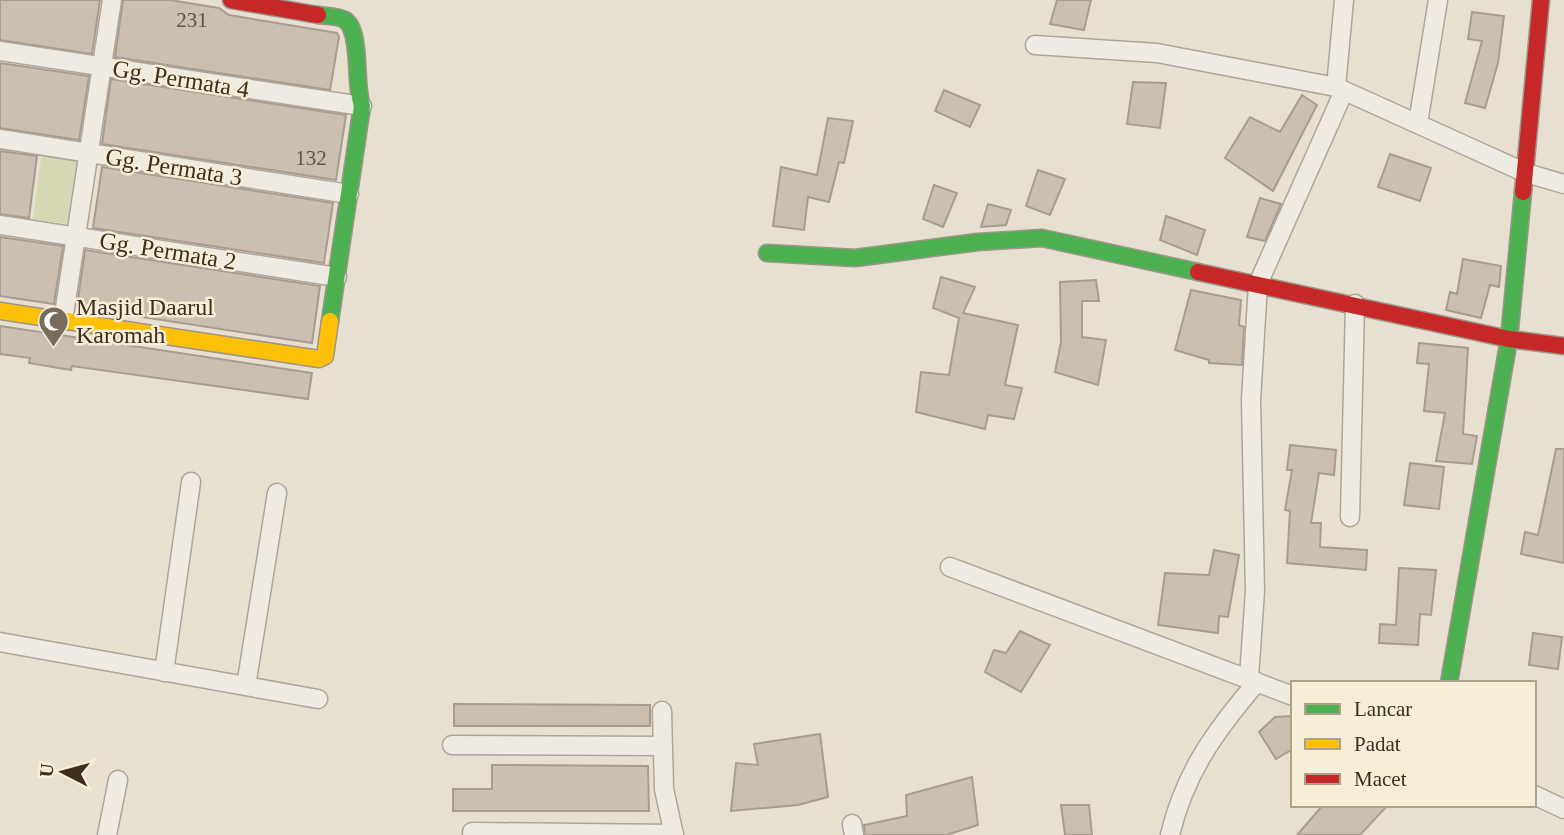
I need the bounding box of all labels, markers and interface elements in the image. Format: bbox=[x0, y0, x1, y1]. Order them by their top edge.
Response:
house number: 231 bbox=[176, 8, 208, 32]
street label: Gg. Permata 4 bbox=[111, 55, 251, 103]
street label: Gg. Permata 3 bbox=[104, 143, 244, 191]
house number: 132 bbox=[295, 146, 327, 170]
street label: Gg. Permata 2 bbox=[98, 227, 238, 275]
place label: Masjid Daarul Karomah bbox=[76, 294, 214, 348]
mosque icon: Masjid Daarul Karomah bbox=[36, 304, 70, 348]
legend bbox=[1291, 681, 1536, 807]
text: Lancar bbox=[1354, 697, 1412, 721]
text: Padat bbox=[1354, 732, 1401, 756]
north arrow bbox=[28, 737, 98, 807]
text: U bbox=[35, 762, 58, 778]
text: Macet bbox=[1354, 767, 1407, 791]

